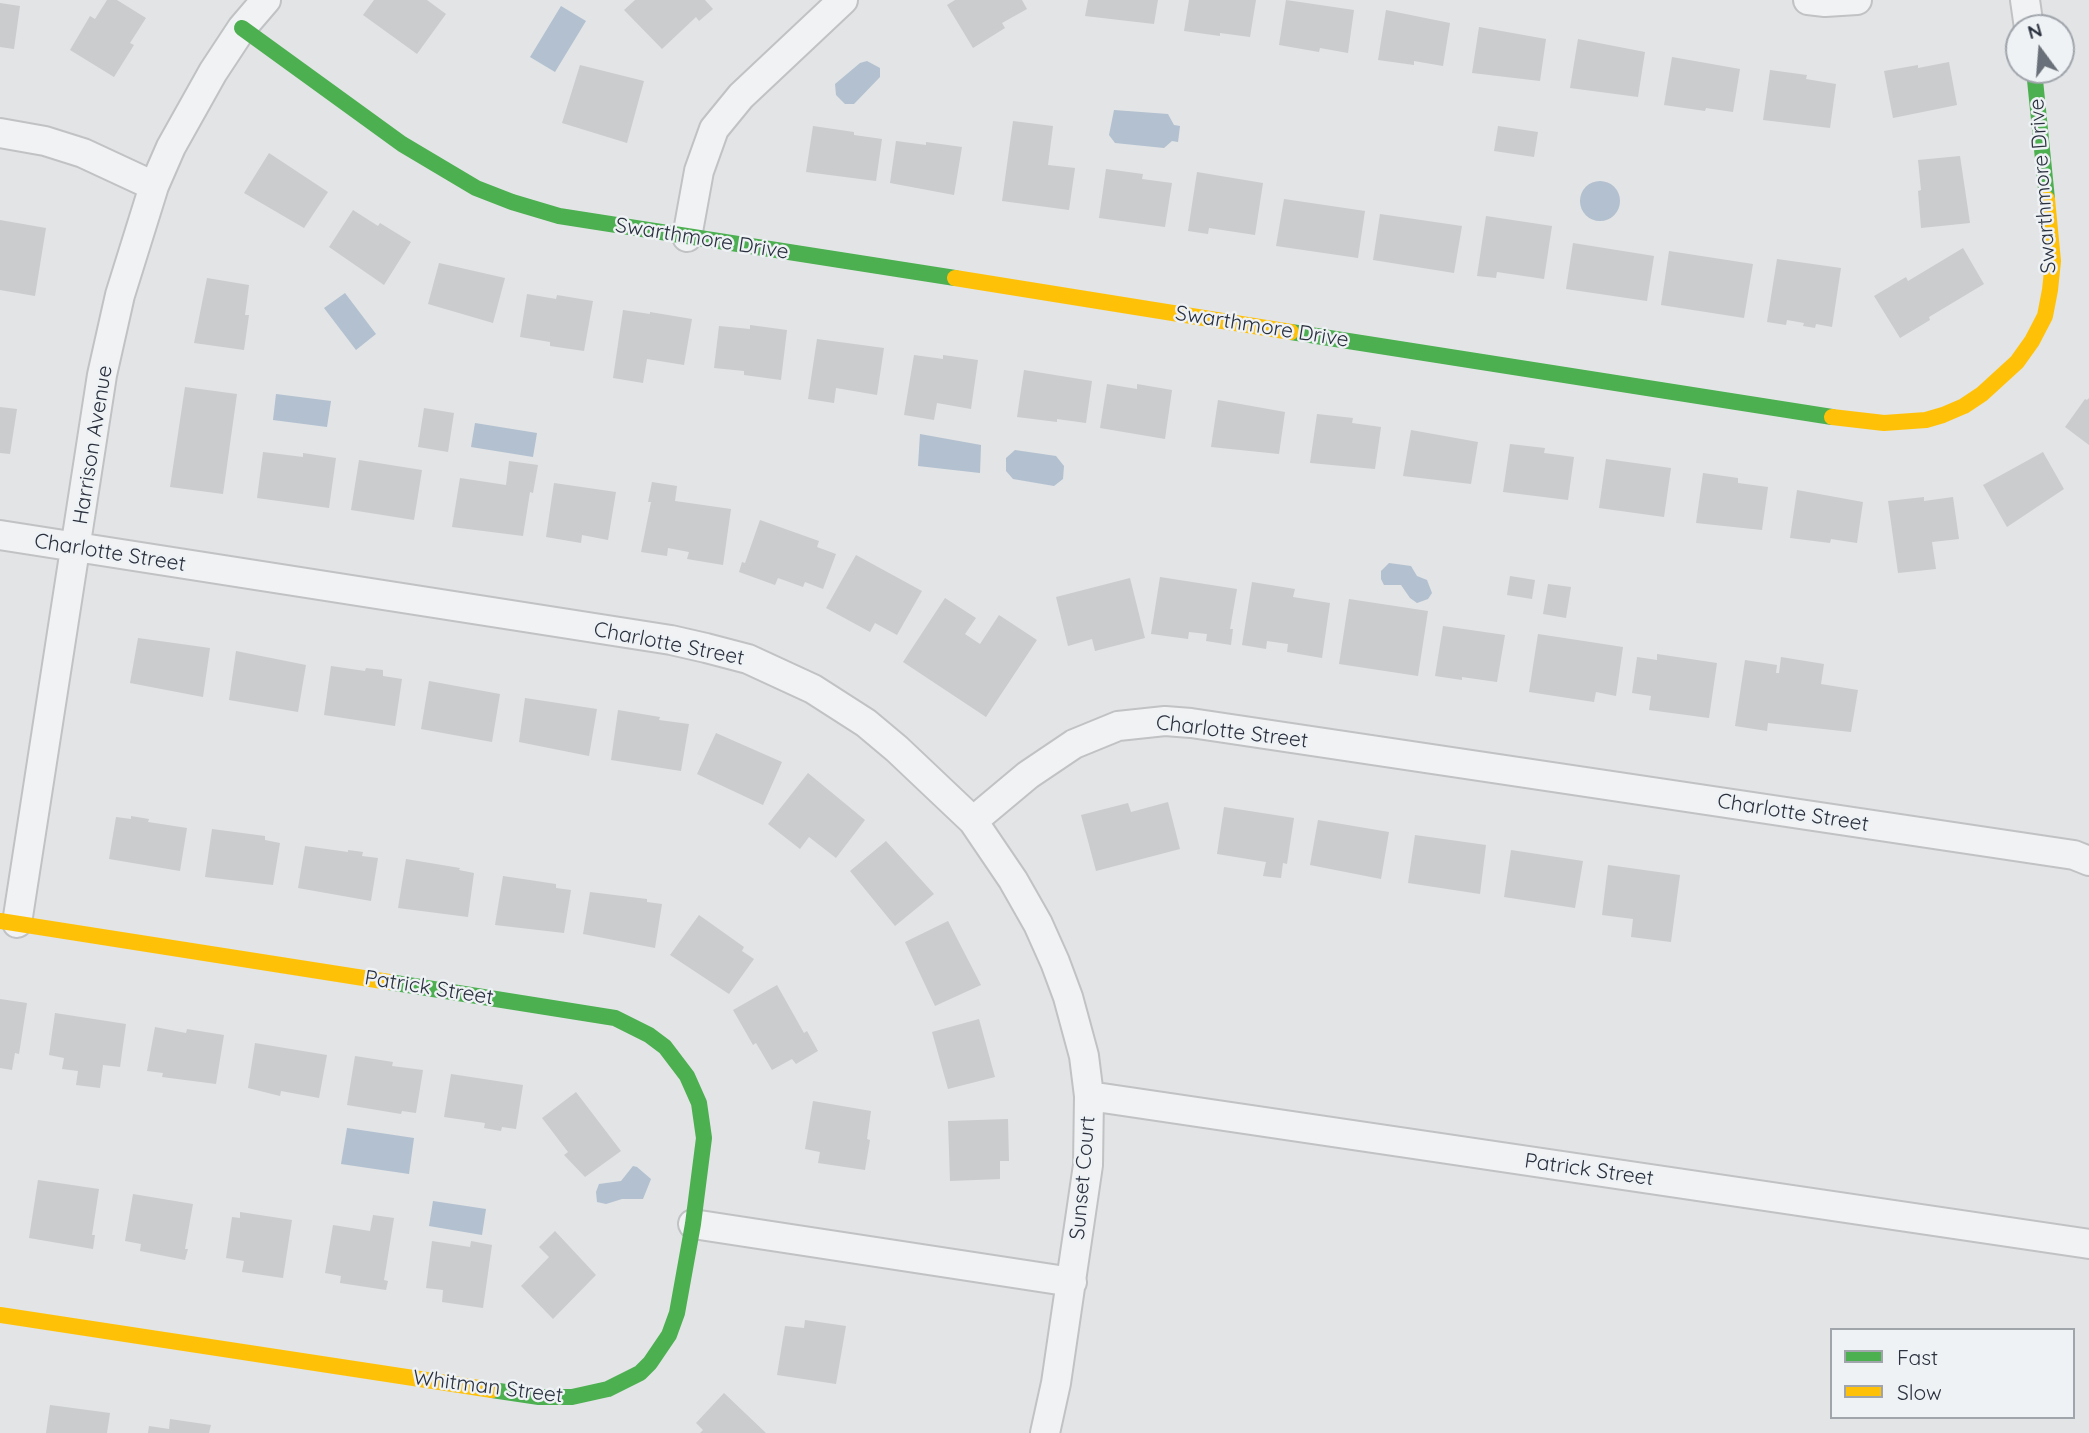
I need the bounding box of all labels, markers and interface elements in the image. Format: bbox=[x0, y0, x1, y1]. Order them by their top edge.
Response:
north arrow bbox=[2005, 14, 2075, 84]
text: N bbox=[2025, 17, 2045, 44]
street label: Swarthmore Drive bbox=[2024, 98, 2062, 274]
street label: Swarthmore Drive bbox=[614, 213, 790, 265]
street label: Swarthmore Drive bbox=[1174, 301, 1350, 353]
street label: Harrison Avenue bbox=[68, 364, 118, 526]
street label: Charlotte Street bbox=[33, 529, 187, 577]
street label: Charlotte Street bbox=[592, 617, 746, 671]
street label: Charlotte Street bbox=[1155, 710, 1309, 754]
street label: Charlotte Street bbox=[1716, 789, 1870, 837]
street label: Patrick Street bbox=[363, 965, 495, 1011]
street label: Sunset Court bbox=[1065, 1115, 1101, 1241]
street label: Patrick Street bbox=[1523, 1148, 1655, 1192]
legend bbox=[1830, 1328, 2075, 1419]
text: Fast bbox=[1897, 1344, 1938, 1370]
street label: Whitman Street bbox=[412, 1365, 564, 1409]
text: Slow bbox=[1897, 1379, 1942, 1405]

